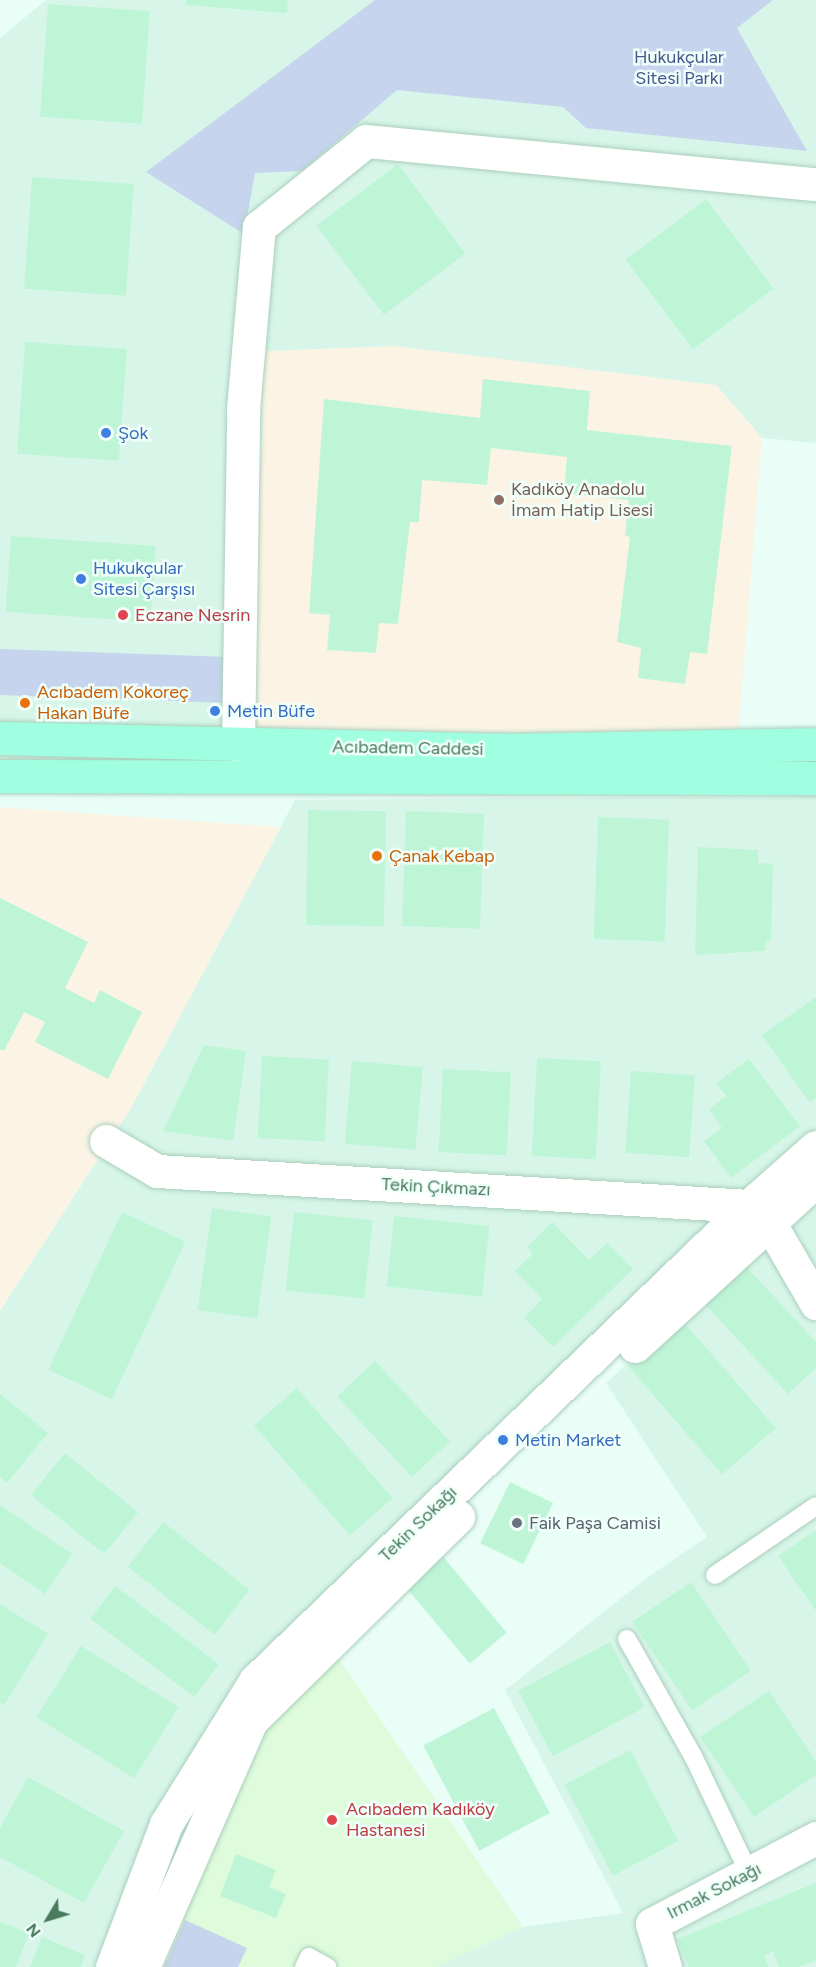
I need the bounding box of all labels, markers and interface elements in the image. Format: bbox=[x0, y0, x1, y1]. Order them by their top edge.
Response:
park label: Hukukçular Sitesi Parkı bbox=[634, 47, 724, 90]
place label: Şok bbox=[118, 422, 148, 444]
marker: Şok bbox=[99, 426, 113, 440]
place label: Kadıköy Anadolu İmam Hatip Lisesi bbox=[511, 479, 653, 522]
marker: Kadıköy Anadolu İmam Hatip Lisesi bbox=[492, 493, 506, 507]
place label: Hukukçular Sitesi Çarşısı bbox=[93, 558, 195, 600]
marker: Hukukçular Sitesi Çarşısı bbox=[74, 572, 88, 586]
place label: Eczane Nesrin bbox=[135, 604, 250, 626]
marker: Eczane Nesrin bbox=[116, 608, 130, 622]
place label: Acıbadem Kokoreç Hakan Büfe bbox=[37, 682, 189, 724]
marker: Acıbadem Kokoreç Hakan Büfe bbox=[18, 696, 32, 710]
place label: Metin Büfe bbox=[227, 700, 315, 722]
marker: Metin Büfe bbox=[208, 704, 222, 718]
street label: Acıbadem Caddesi bbox=[332, 736, 484, 760]
place label: Çanak Kebap bbox=[389, 845, 495, 867]
marker: Çanak Kebap bbox=[370, 849, 384, 863]
street label: Tekin Çıkmazı bbox=[381, 1173, 491, 1201]
place label: Metin Market bbox=[515, 1429, 621, 1451]
marker: Metin Market bbox=[496, 1433, 510, 1447]
street label: Tekin Sokağı bbox=[375, 1481, 461, 1567]
place label: Faik Paşa Camisi bbox=[529, 1512, 661, 1534]
marker: Faik Paşa Camisi bbox=[510, 1516, 524, 1530]
place label: Acıbadem Kadıköy Hastanesi bbox=[346, 1799, 495, 1842]
marker: Acıbadem Kadıköy Hastanesi bbox=[323, 1811, 341, 1829]
street label: Irmak Sokağı bbox=[663, 1858, 765, 1924]
north arrow bbox=[18, 1889, 78, 1949]
text: N bbox=[22, 1920, 45, 1941]

